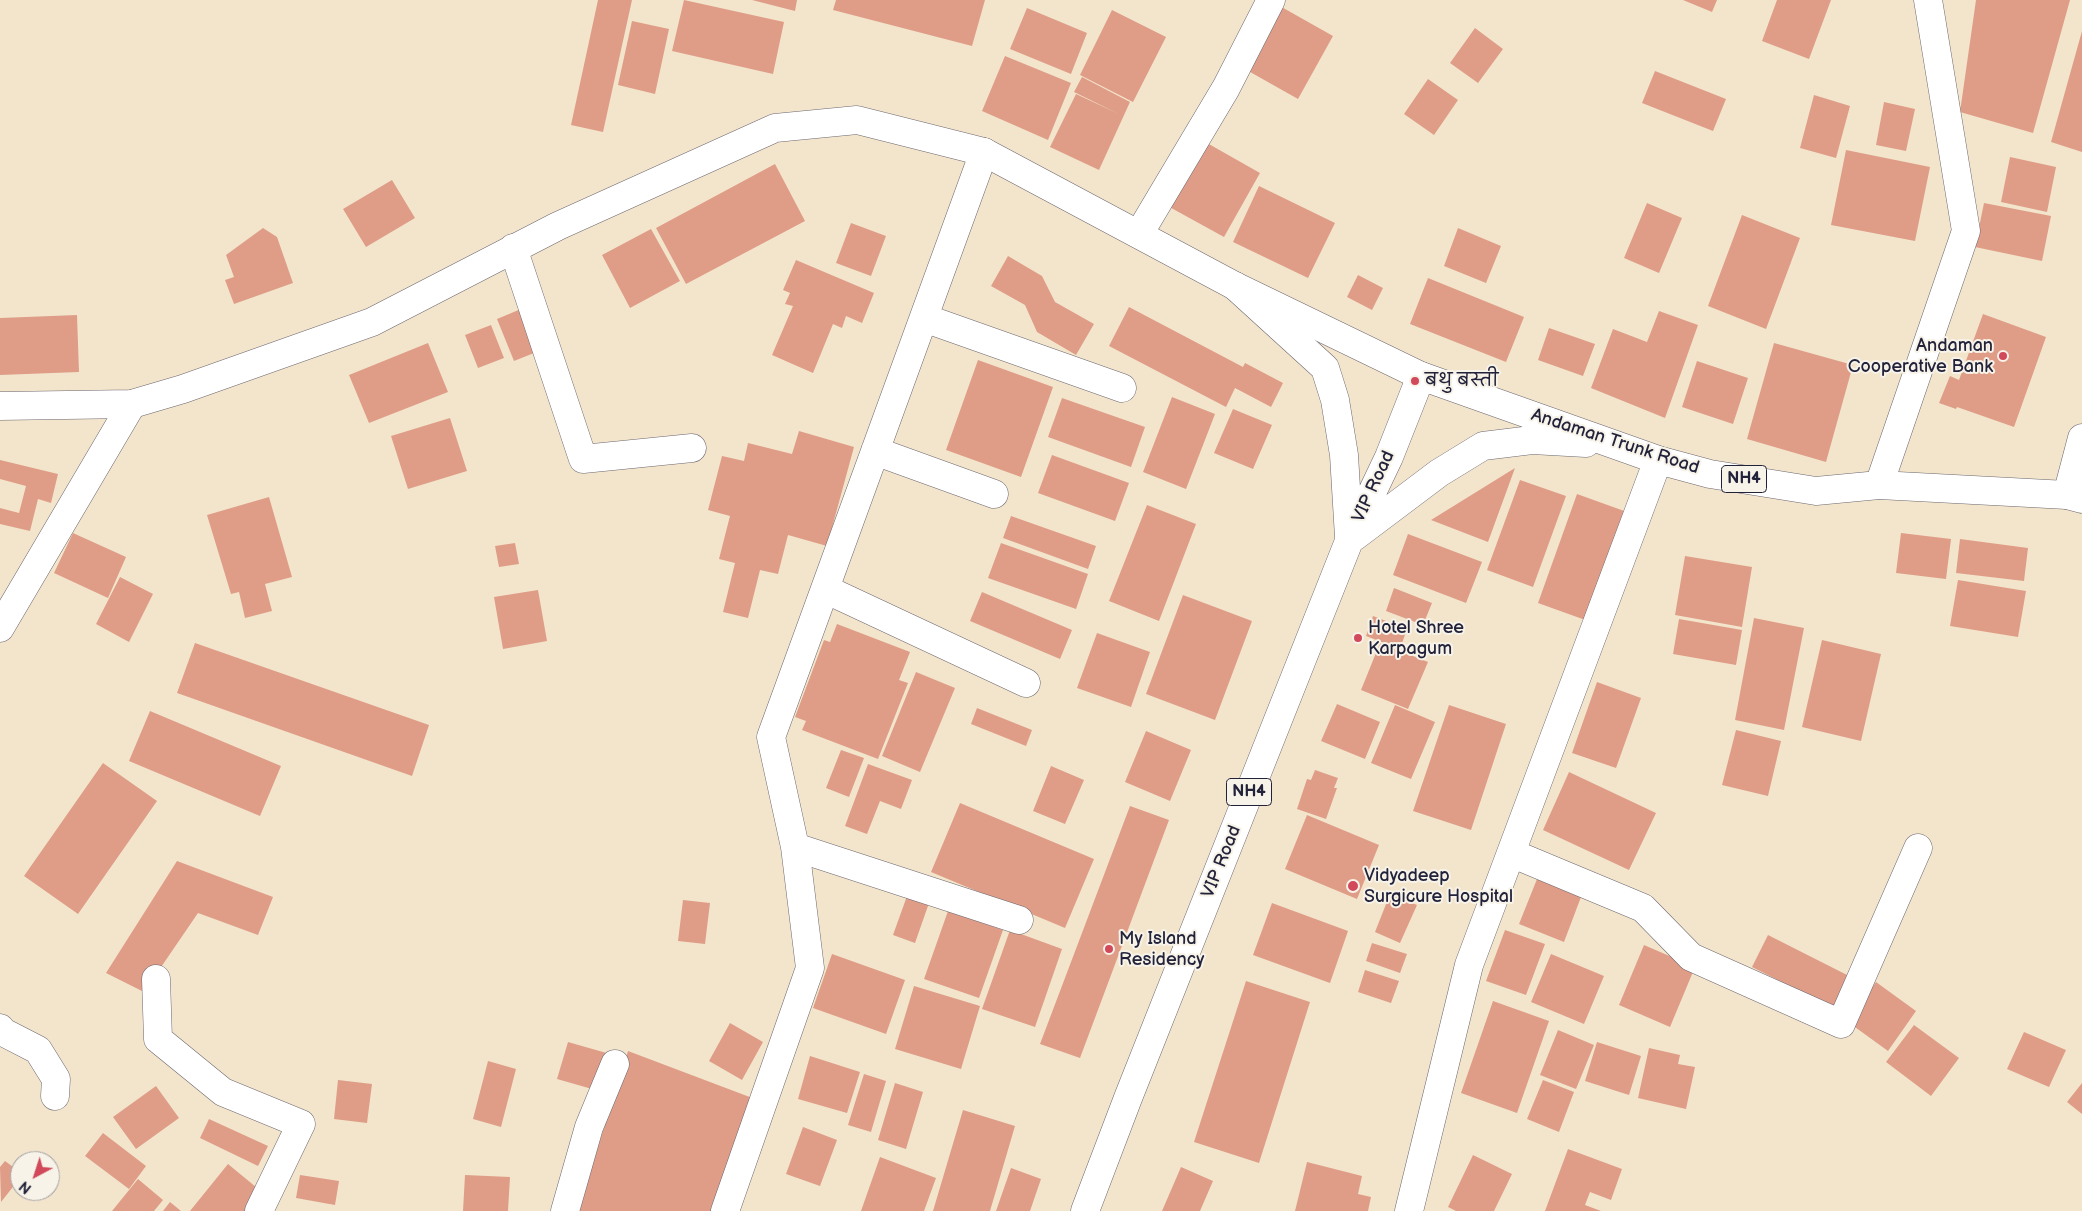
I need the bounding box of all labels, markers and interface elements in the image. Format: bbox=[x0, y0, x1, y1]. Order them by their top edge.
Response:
place label: Andaman Cooperative Bank bbox=[1848, 335, 1993, 378]
marker: Andaman Cooperative Bank bbox=[1997, 350, 2009, 362]
place label: बथु बस्ती bbox=[1425, 370, 1499, 392]
marker: बथु बस्ती bbox=[1409, 375, 1421, 387]
street label: Andaman Trunk Road bbox=[1528, 405, 1702, 479]
street label: VIP Road bbox=[1348, 448, 1400, 526]
road number: NH4 bbox=[1722, 466, 1766, 492]
place label: Hotel Shree Karpagum bbox=[1368, 617, 1464, 660]
marker: Hotel Shree Karpagum bbox=[1352, 632, 1364, 644]
road number: NH4 bbox=[1226, 779, 1272, 806]
street label: VIP Road bbox=[1198, 823, 1246, 901]
place label: Vidyadeep Surgicure Hospital bbox=[1364, 865, 1513, 908]
marker: Vidyadeep Surgicure Hospital bbox=[1346, 879, 1360, 893]
place label: My Island Residency bbox=[1119, 928, 1204, 971]
marker: My Island Residency bbox=[1103, 943, 1115, 955]
north arrow bbox=[10, 1151, 60, 1201]
text: N bbox=[16, 1177, 35, 1197]

